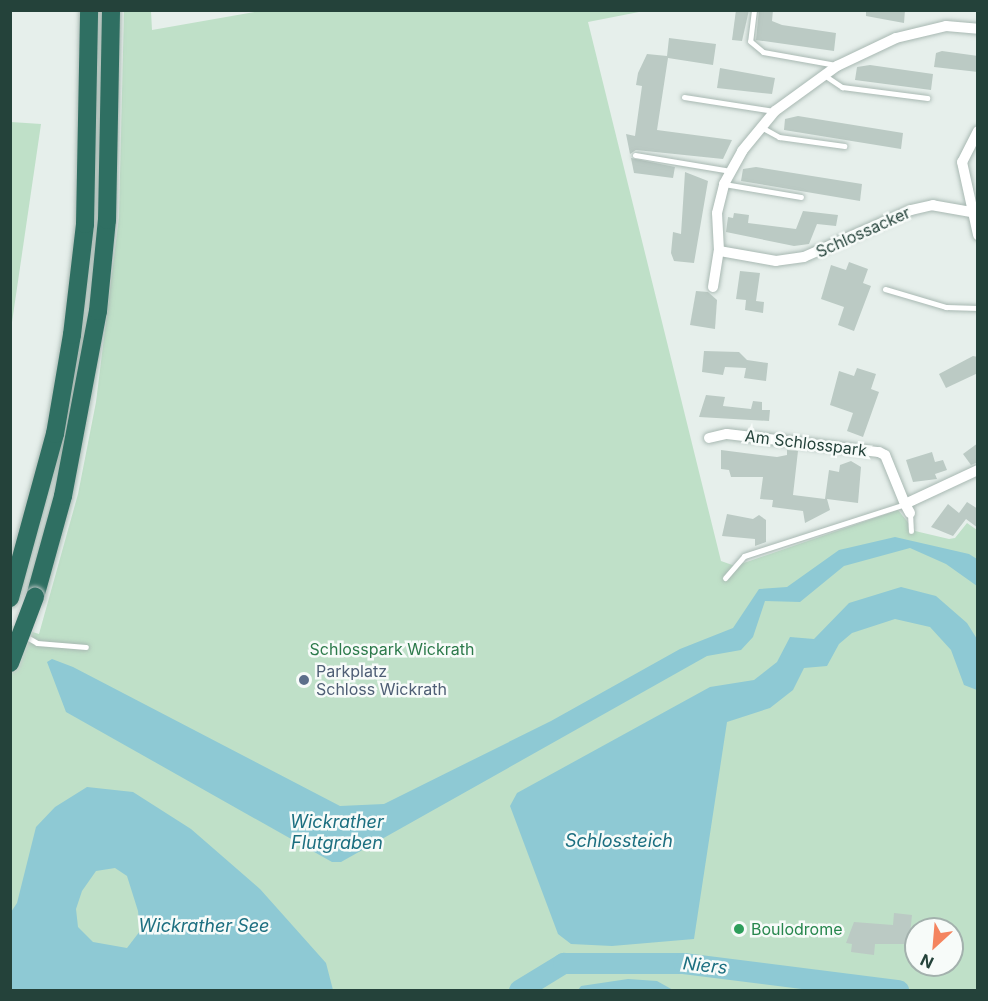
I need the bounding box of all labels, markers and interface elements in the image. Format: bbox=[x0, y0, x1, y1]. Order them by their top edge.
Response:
street label: Schlossacker bbox=[813, 203, 913, 261]
street label: Am Schlosspark bbox=[744, 426, 868, 460]
park label: Schlosspark Wickrath bbox=[310, 639, 474, 659]
place label: Parkplatz Schloss Wickrath bbox=[316, 661, 447, 699]
marker: Parkplatz Schloss Wickrath bbox=[297, 673, 311, 687]
water label: Wickrather Flutgraben bbox=[290, 812, 384, 854]
water label: Schlossteich bbox=[565, 830, 673, 852]
water label: Wickrather See bbox=[139, 915, 269, 937]
north arrow bbox=[904, 917, 964, 977]
place label: Boulodrome bbox=[751, 919, 842, 939]
marker: Boulodrome bbox=[732, 922, 746, 936]
text: N bbox=[917, 950, 937, 973]
water label: Niers bbox=[682, 953, 728, 979]

